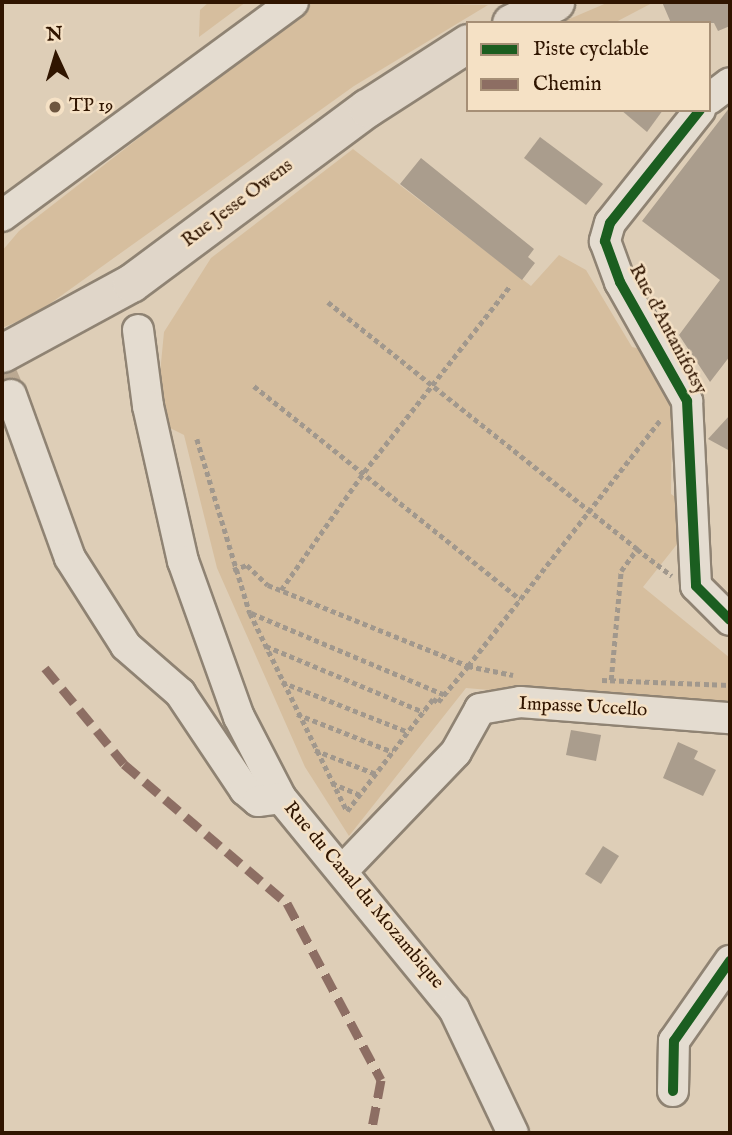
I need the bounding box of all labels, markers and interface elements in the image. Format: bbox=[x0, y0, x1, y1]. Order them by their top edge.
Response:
north arrow bbox=[21, 21, 91, 91]
legend bbox=[466, 21, 711, 112]
text: N bbox=[45, 23, 64, 48]
text: Piste cyclable bbox=[533, 36, 649, 63]
text: Chemin bbox=[533, 71, 602, 98]
place label: TP 19 bbox=[69, 96, 113, 118]
marker: TP 19 bbox=[47, 99, 63, 115]
street label: Rue Jesse Owens bbox=[178, 155, 298, 253]
street label: Rue d'Antanifotsy bbox=[623, 261, 711, 399]
street label: Impasse Uccello bbox=[518, 693, 648, 723]
street label: Rue du Canal du Mozambique bbox=[278, 798, 448, 994]

